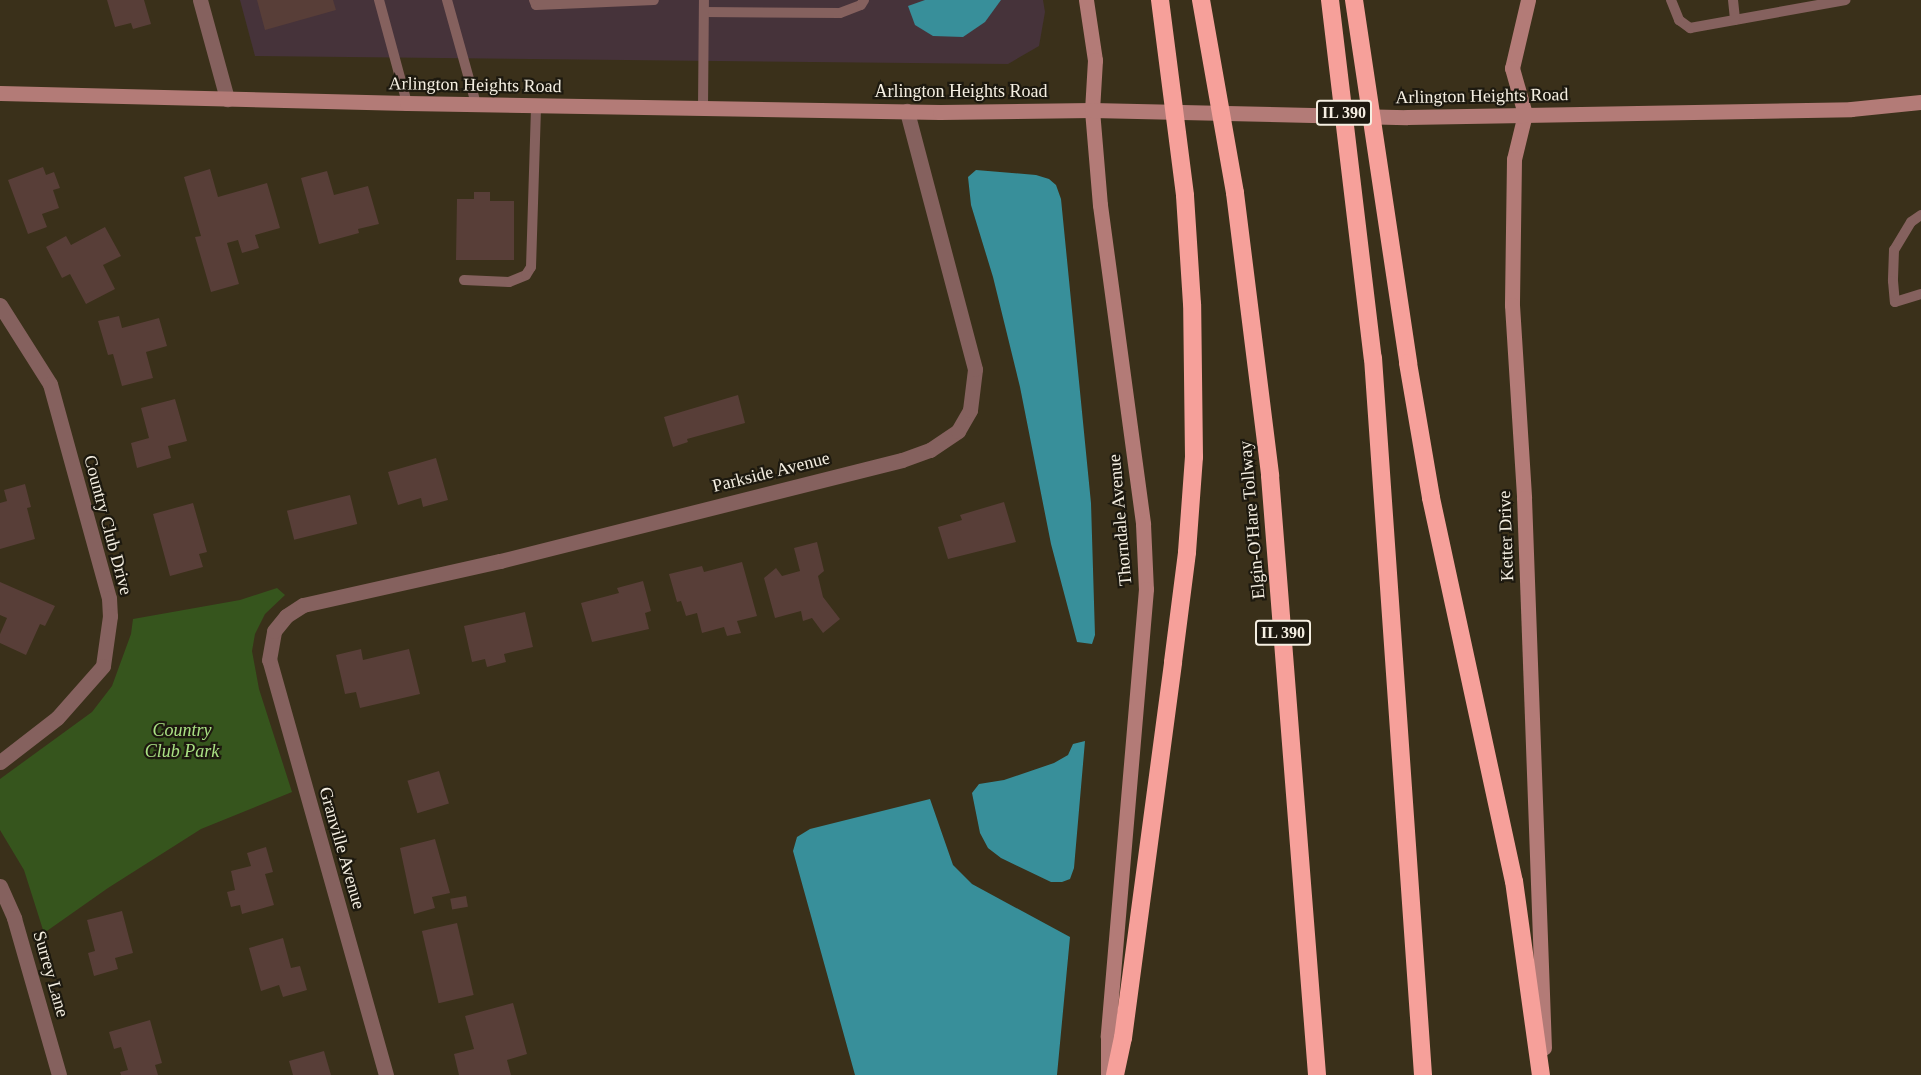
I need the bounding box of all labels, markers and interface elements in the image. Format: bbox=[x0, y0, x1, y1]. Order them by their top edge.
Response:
street label: Arlington Heights Road bbox=[388, 73, 562, 97]
street label: Arlington Heights Road bbox=[875, 80, 1047, 102]
street label: Arlington Heights Road bbox=[1395, 84, 1569, 108]
road number: IL 390 bbox=[1316, 100, 1372, 126]
street label: Elgin-O'Hare Tollway bbox=[1234, 440, 1270, 600]
street label: Parkside Avenue bbox=[710, 447, 832, 497]
street label: Country Club Drive bbox=[79, 453, 137, 597]
street label: Thorndale Avenue bbox=[1103, 453, 1137, 587]
street label: Ketter Drive bbox=[1494, 490, 1518, 582]
road number: IL 390 bbox=[1254, 620, 1312, 646]
park label: Country Club Park bbox=[145, 720, 219, 762]
street label: Granville Avenue bbox=[314, 784, 370, 912]
street label: Surrey Lane bbox=[28, 929, 74, 1019]

